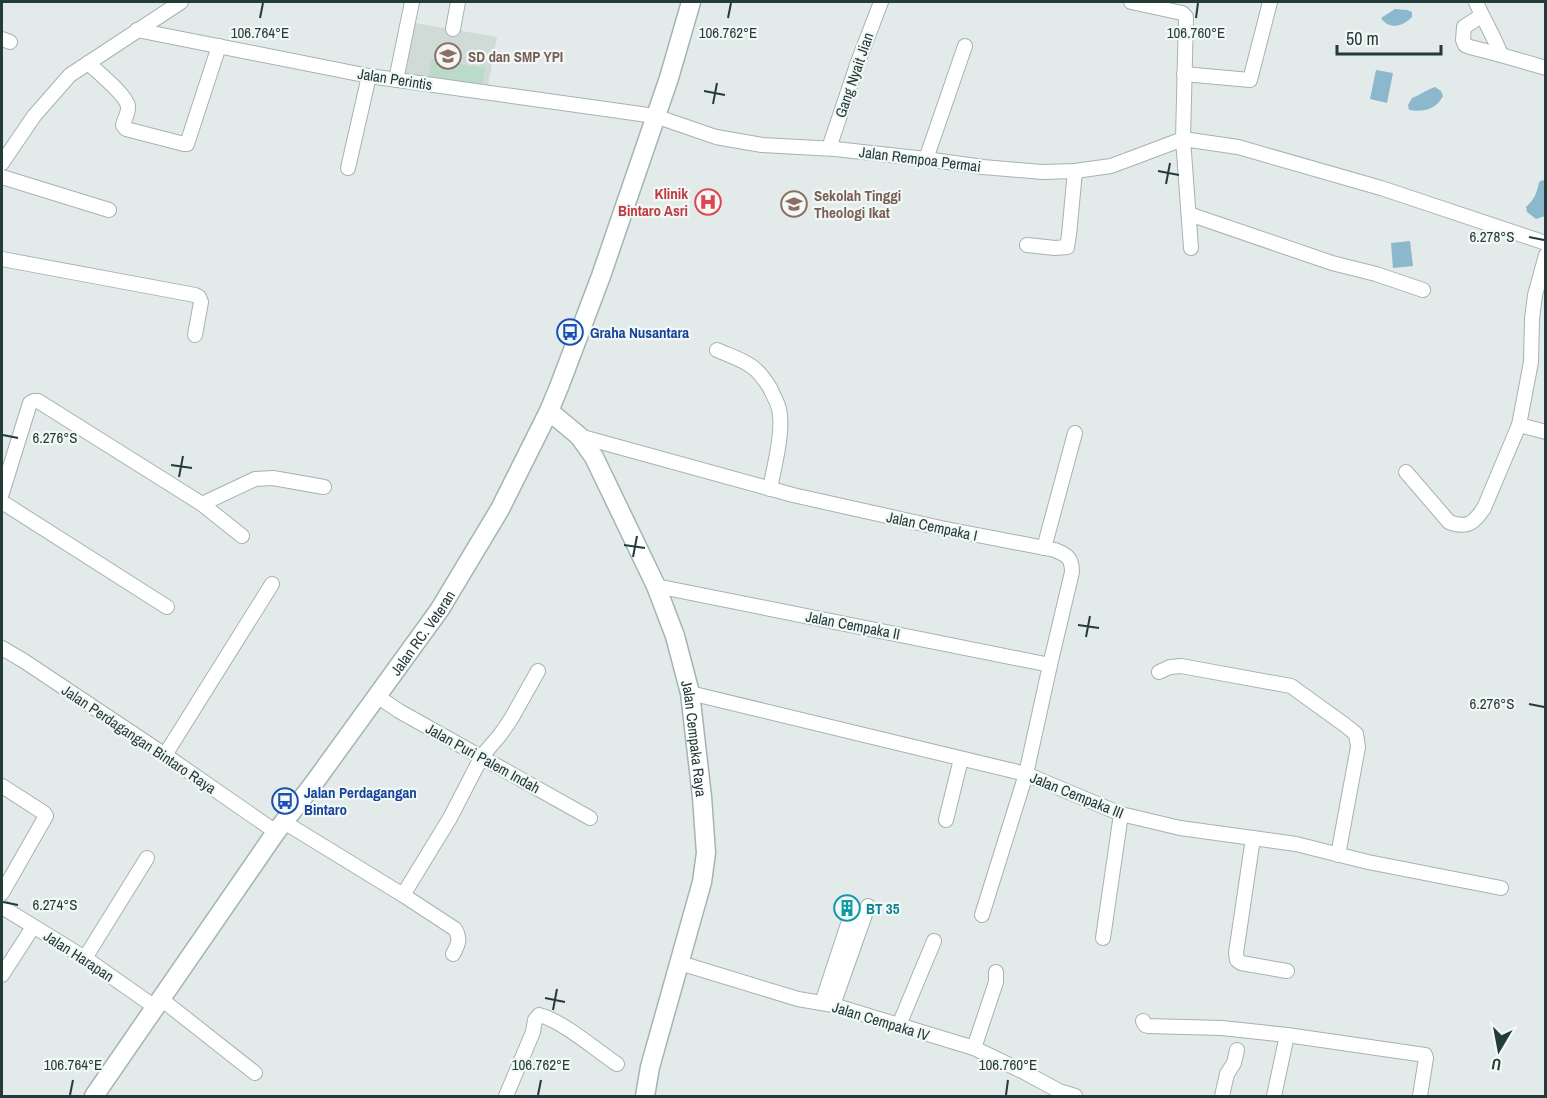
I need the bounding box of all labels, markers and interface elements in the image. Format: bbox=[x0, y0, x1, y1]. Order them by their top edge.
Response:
scale bar bbox=[1337, 18, 1440, 56]
text: 106.764°E bbox=[231, 22, 289, 43]
text: 106.762°E bbox=[699, 22, 757, 43]
text: 106.760°E bbox=[1167, 22, 1225, 43]
text: 50 m bbox=[1346, 26, 1379, 51]
street label: Gang Nyait Jian bbox=[830, 30, 878, 120]
school or university icon: SD dan SMP YPI bbox=[433, 41, 463, 71]
place label: SD dan SMP YPI bbox=[468, 46, 563, 67]
street label: Jalan Perintis bbox=[356, 63, 434, 95]
street label: Jalan Rempoa Permai bbox=[858, 141, 982, 177]
place label: Klinik Bintaro Asri bbox=[618, 183, 688, 221]
place label: Sekolah Tinggi Theologi Ikat bbox=[814, 185, 901, 223]
hospital icon: Klinik Bintaro Asri bbox=[693, 187, 723, 217]
school or university icon: Sekolah Tinggi Theologi Ikat bbox=[779, 189, 809, 219]
text: 6.278°S bbox=[1470, 226, 1515, 247]
bus stop icon: Graha Nusantara bbox=[555, 317, 585, 347]
place label: Graha Nusantara bbox=[590, 322, 689, 343]
text: 6.276°S bbox=[33, 427, 78, 448]
street label: Jalan Cempaka I bbox=[885, 506, 979, 546]
street label: Jalan RC. Veteran bbox=[385, 586, 460, 680]
street label: Jalan Cempaka II bbox=[804, 606, 902, 644]
street label: Jalan Cempaka Raya bbox=[676, 678, 712, 798]
street label: Jalan Perdagangan Bintaro Raya bbox=[58, 679, 220, 799]
text: 6.276°S bbox=[1470, 693, 1515, 714]
street label: Jalan Puri Palem Indah bbox=[422, 718, 544, 798]
street label: Jalan Cempaka III bbox=[1027, 767, 1127, 823]
place label: Jalan Perdagangan Bintaro bbox=[304, 782, 417, 820]
bus stop icon: Jalan Perdagangan Bintaro bbox=[270, 786, 300, 816]
building icon: BT 35 bbox=[832, 893, 862, 923]
text: 6.274°S bbox=[33, 894, 78, 915]
place label: BT 35 bbox=[866, 898, 900, 919]
street label: Jalan Harapan bbox=[40, 925, 118, 987]
street label: Jalan Cempaka IV bbox=[830, 996, 933, 1046]
north arrow bbox=[1469, 1020, 1529, 1080]
text: U bbox=[1490, 1053, 1503, 1076]
text: 106.764°E bbox=[44, 1054, 102, 1075]
text: 106.762°E bbox=[512, 1054, 570, 1075]
text: 106.760°E bbox=[979, 1054, 1037, 1075]

